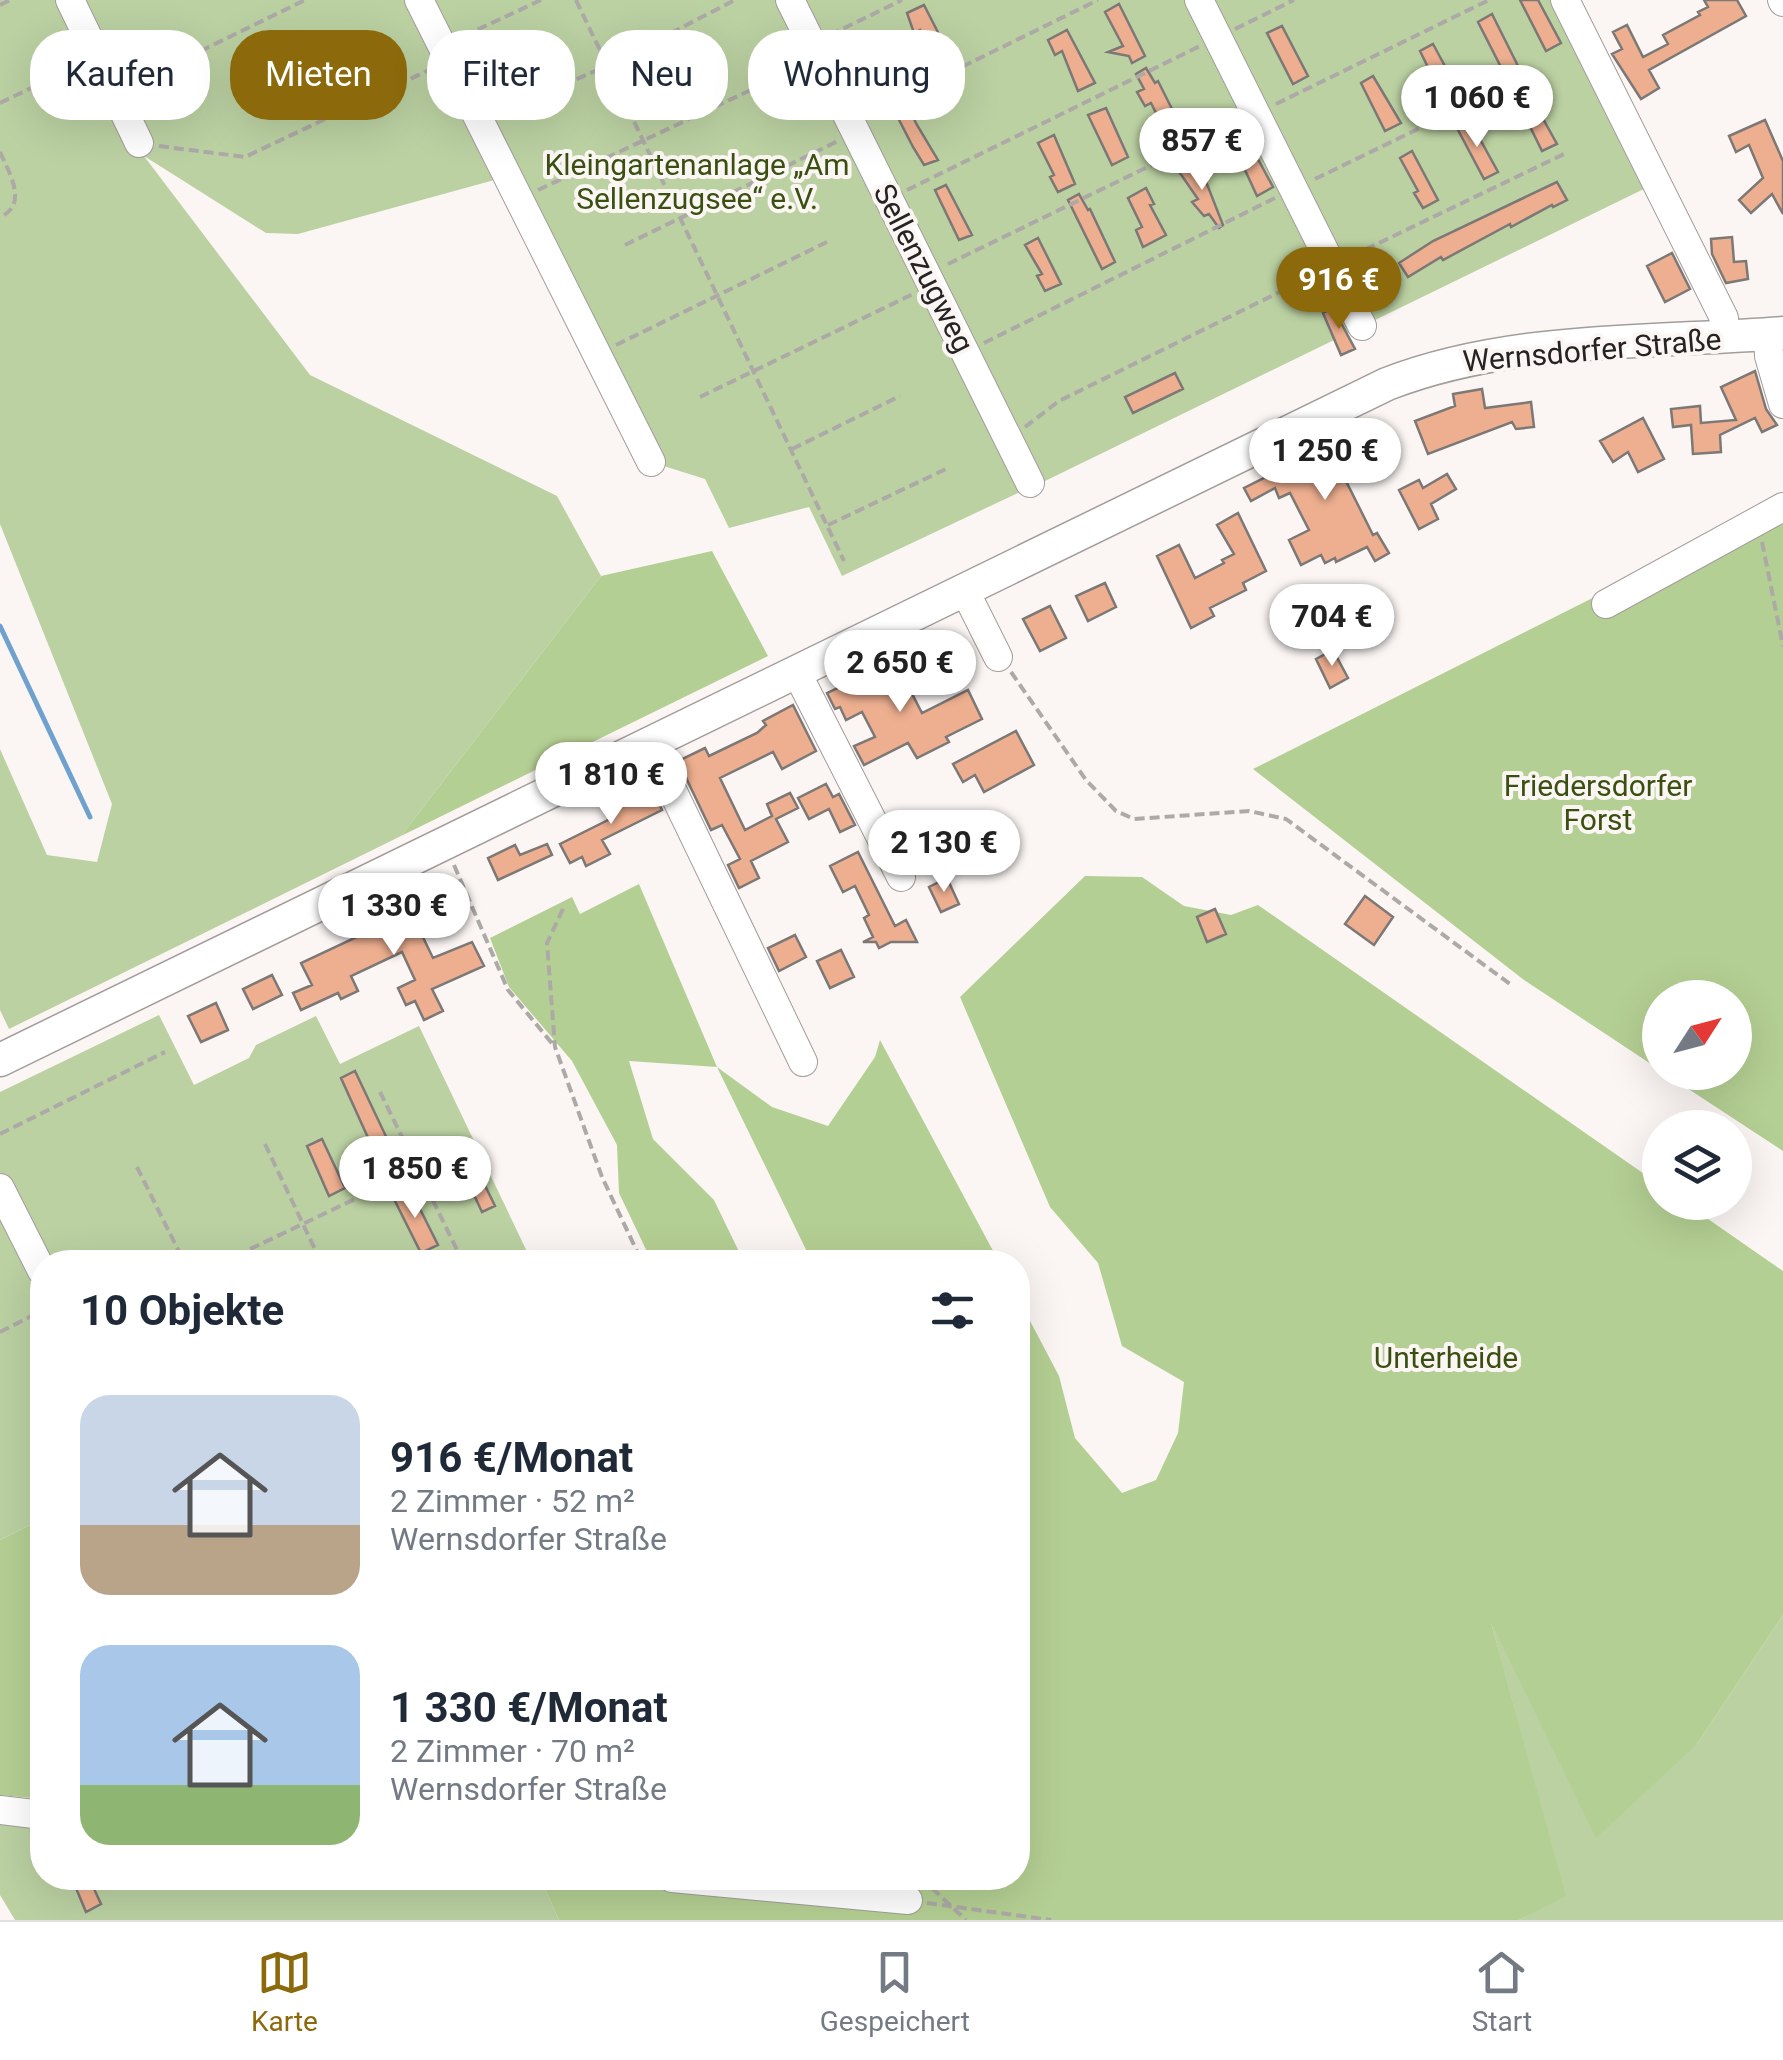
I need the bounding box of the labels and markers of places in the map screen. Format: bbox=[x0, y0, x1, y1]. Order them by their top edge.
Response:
pin: 1 060 € bbox=[1385, 65, 1569, 150]
pin: 857 € bbox=[1132, 108, 1272, 193]
pin: 916 € bbox=[1269, 247, 1409, 332]
pin: 1 250 € bbox=[1233, 418, 1417, 503]
pin: 704 € bbox=[1262, 584, 1402, 669]
pin: 2 650 € bbox=[808, 630, 992, 715]
pin: 1 810 € bbox=[519, 742, 703, 827]
pin: 2 130 € bbox=[852, 810, 1036, 895]
pin: 1 330 € bbox=[302, 873, 486, 958]
pin: 1 850 € bbox=[323, 1136, 507, 1221]

